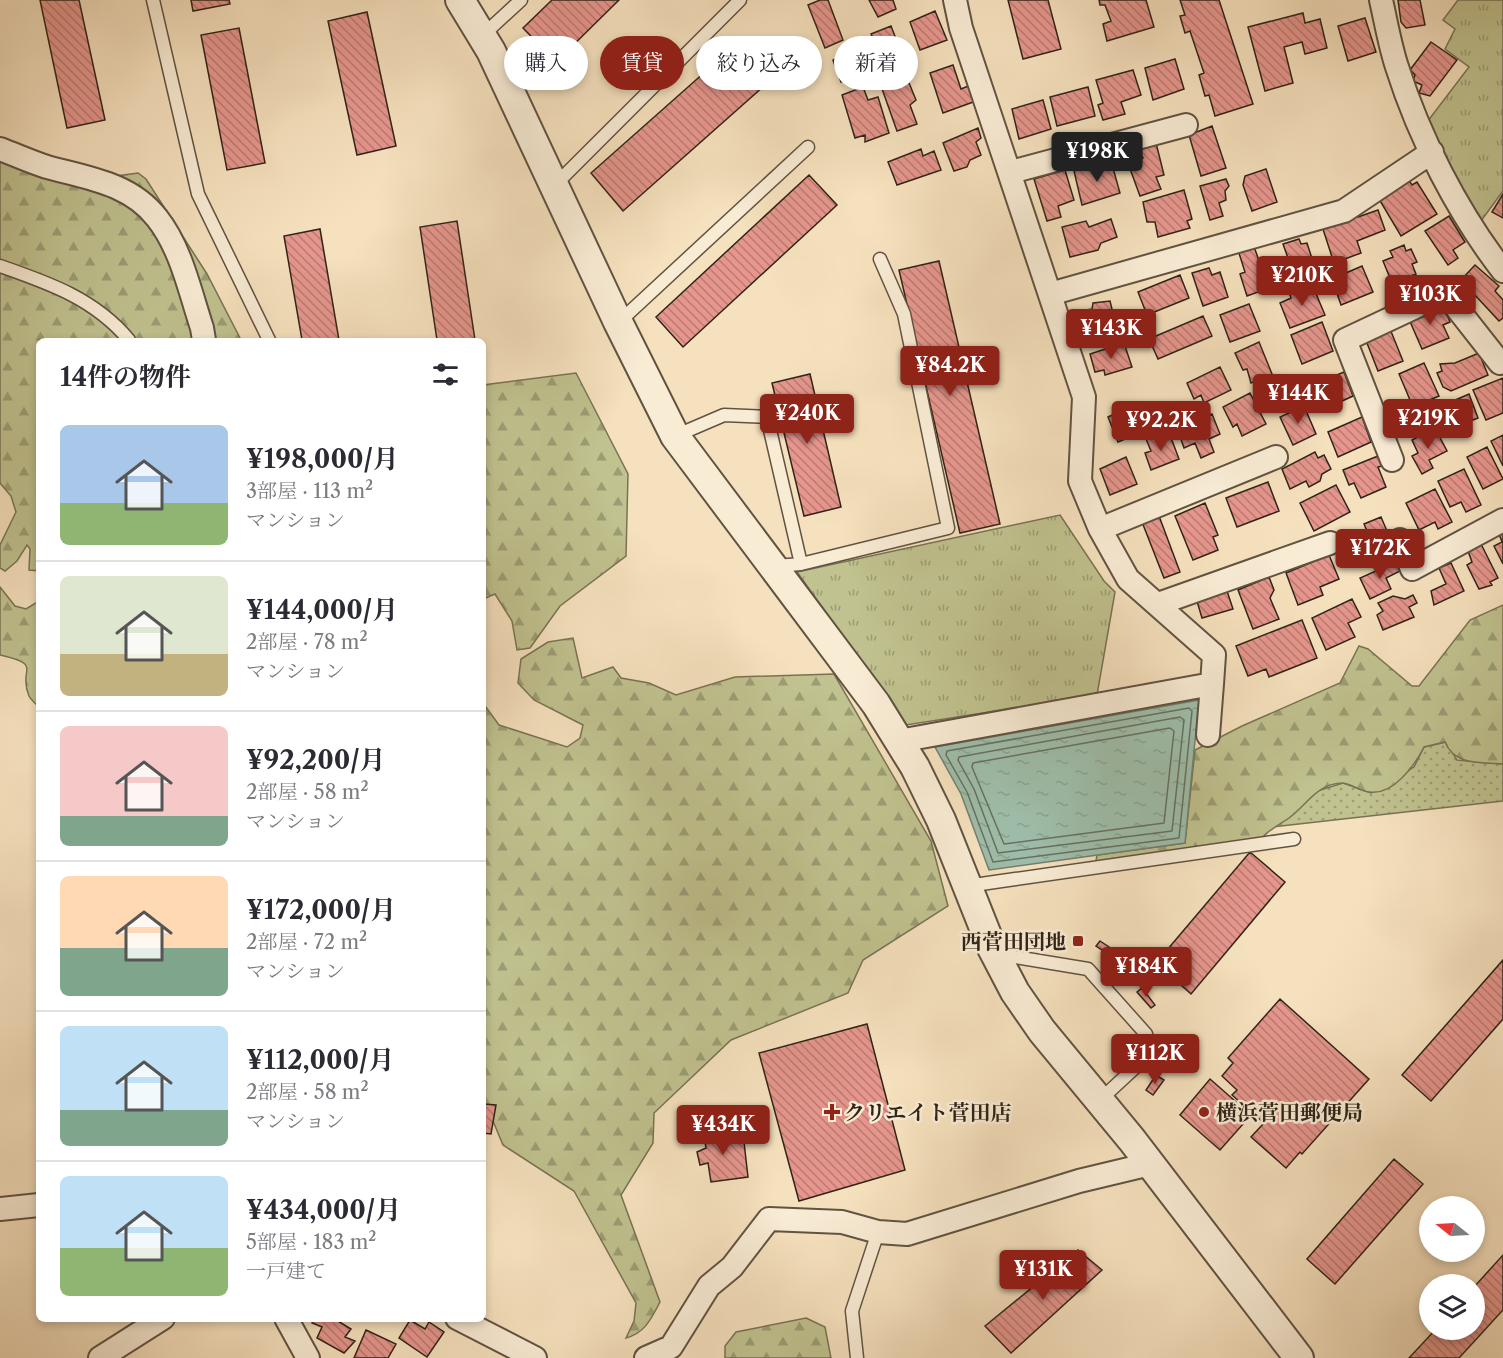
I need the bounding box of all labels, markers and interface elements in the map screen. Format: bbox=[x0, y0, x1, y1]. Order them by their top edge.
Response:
chip: 購入 bbox=[504, 36, 588, 90]
chip: 賃貸 bbox=[600, 36, 684, 90]
chip: 絞り込み bbox=[696, 36, 822, 90]
chip: 新着 bbox=[834, 36, 918, 90]
pin: ¥198K bbox=[1055, 132, 1139, 183]
text: ¥198K bbox=[1066, 139, 1128, 163]
pin: ¥210K bbox=[1260, 256, 1344, 307]
text: ¥210K bbox=[1270, 263, 1334, 287]
pin: ¥103K bbox=[1388, 275, 1472, 326]
text: ¥103K bbox=[1399, 282, 1461, 306]
pin: ¥143K bbox=[1069, 309, 1153, 360]
text: ¥143K bbox=[1080, 316, 1142, 340]
pin: ¥84.2K bbox=[901, 346, 999, 397]
text: ¥84.2K bbox=[914, 353, 986, 377]
icon: filters bbox=[429, 358, 462, 391]
text: 14件の物件 bbox=[60, 361, 191, 393]
pin: ¥144K bbox=[1256, 374, 1340, 425]
text: ¥144K bbox=[1267, 381, 1329, 405]
pin: ¥240K bbox=[765, 394, 849, 445]
pin: ¥219K bbox=[1386, 399, 1470, 450]
text: ¥240K bbox=[774, 401, 840, 425]
pin: ¥92.2K bbox=[1112, 401, 1210, 452]
text: ¥219K bbox=[1397, 406, 1459, 430]
text: ¥92.2K bbox=[1126, 408, 1196, 432]
text: ¥198,000/月 bbox=[246, 443, 399, 475]
icon: home bbox=[108, 449, 180, 521]
text: 3部屋 · 113 m² bbox=[246, 479, 373, 503]
text: マンション bbox=[246, 508, 345, 532]
pin: ¥172K bbox=[1338, 529, 1422, 580]
text: ¥172K bbox=[1350, 536, 1410, 560]
text: ¥144,000/月 bbox=[246, 594, 398, 626]
icon: home bbox=[108, 600, 180, 672]
text: 2部屋 · 78 m² bbox=[246, 630, 368, 654]
text: マンション bbox=[246, 659, 345, 683]
text: ¥92,200/月 bbox=[246, 744, 386, 776]
icon: home bbox=[108, 750, 180, 822]
text: 2部屋 · 58 m² bbox=[246, 780, 369, 804]
text: マンション bbox=[246, 809, 345, 833]
text: ¥172,000/月 bbox=[246, 894, 396, 926]
icon: home bbox=[108, 900, 180, 972]
place label: 西菅田団地 bbox=[961, 929, 1066, 954]
text: 2部屋 · 72 m² bbox=[246, 930, 367, 954]
marker: 西菅田団地 bbox=[1071, 934, 1085, 948]
pin: ¥184K bbox=[1104, 947, 1188, 998]
text: ¥184K bbox=[1115, 954, 1177, 978]
text: マンション bbox=[246, 959, 345, 983]
pin: ¥112K bbox=[1113, 1034, 1197, 1085]
text: ¥112K bbox=[1125, 1041, 1185, 1065]
text: ¥112,000/月 bbox=[246, 1044, 394, 1076]
icon: home bbox=[108, 1050, 180, 1122]
text: 2部屋 · 58 m² bbox=[246, 1080, 369, 1104]
place label: クリエイト菅田店 bbox=[844, 1100, 1012, 1125]
place label: 横浜菅田郵便局 bbox=[1216, 1100, 1363, 1125]
pin: ¥434K bbox=[681, 1105, 765, 1156]
marker: クリエイト菅田店 bbox=[825, 1105, 839, 1119]
marker: 横浜菅田郵便局 bbox=[1197, 1105, 1211, 1119]
text: マンション bbox=[246, 1109, 345, 1133]
text: ¥434K bbox=[691, 1112, 755, 1136]
text: ¥434,000/月 bbox=[246, 1194, 401, 1226]
north arrow bbox=[1419, 1196, 1485, 1262]
map controls bbox=[1419, 1196, 1485, 1340]
icon: home bbox=[108, 1200, 180, 1272]
text: 5部屋 · 183 m² bbox=[246, 1230, 377, 1254]
pin: ¥131K bbox=[1001, 1250, 1085, 1301]
text: ¥131K bbox=[1014, 1257, 1072, 1281]
text: 一戸建て bbox=[246, 1259, 326, 1283]
button: layers bbox=[1419, 1274, 1485, 1340]

